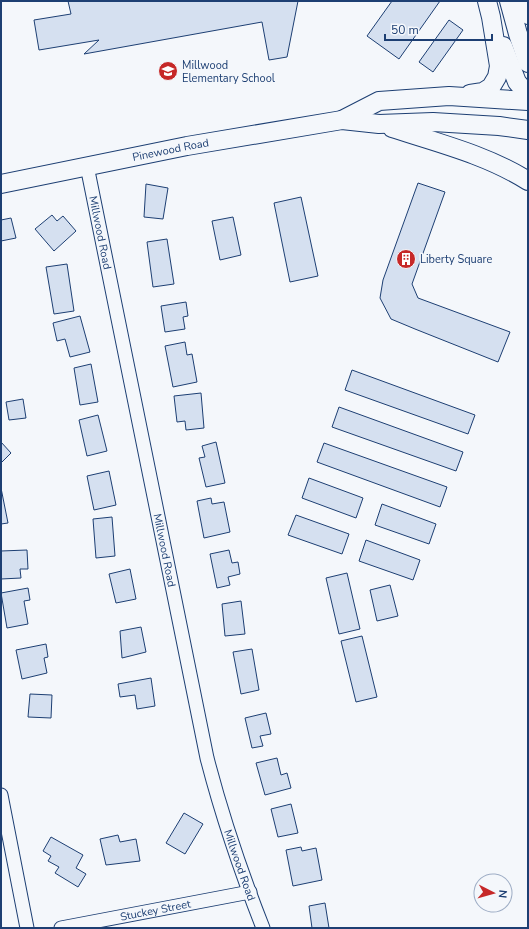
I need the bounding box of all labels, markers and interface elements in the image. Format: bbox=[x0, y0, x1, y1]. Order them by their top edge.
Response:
scale bar bbox=[385, 16, 492, 42]
text: 50 m bbox=[391, 22, 419, 38]
place label: Millwood Elementary School bbox=[182, 58, 276, 86]
school or university icon: Millwood Elementary School bbox=[157, 60, 179, 82]
street label: Pinewood Road bbox=[131, 135, 210, 165]
street label: Millwood Road bbox=[86, 195, 115, 271]
building icon: Liberty Square bbox=[395, 248, 417, 270]
place label: Liberty Square bbox=[420, 252, 492, 267]
street label: Millwood Road bbox=[150, 512, 180, 588]
street label: Millwood Road bbox=[221, 827, 259, 903]
north arrow bbox=[473, 873, 513, 913]
text: N bbox=[495, 889, 510, 899]
street label: Stuckey Street bbox=[119, 896, 192, 924]

